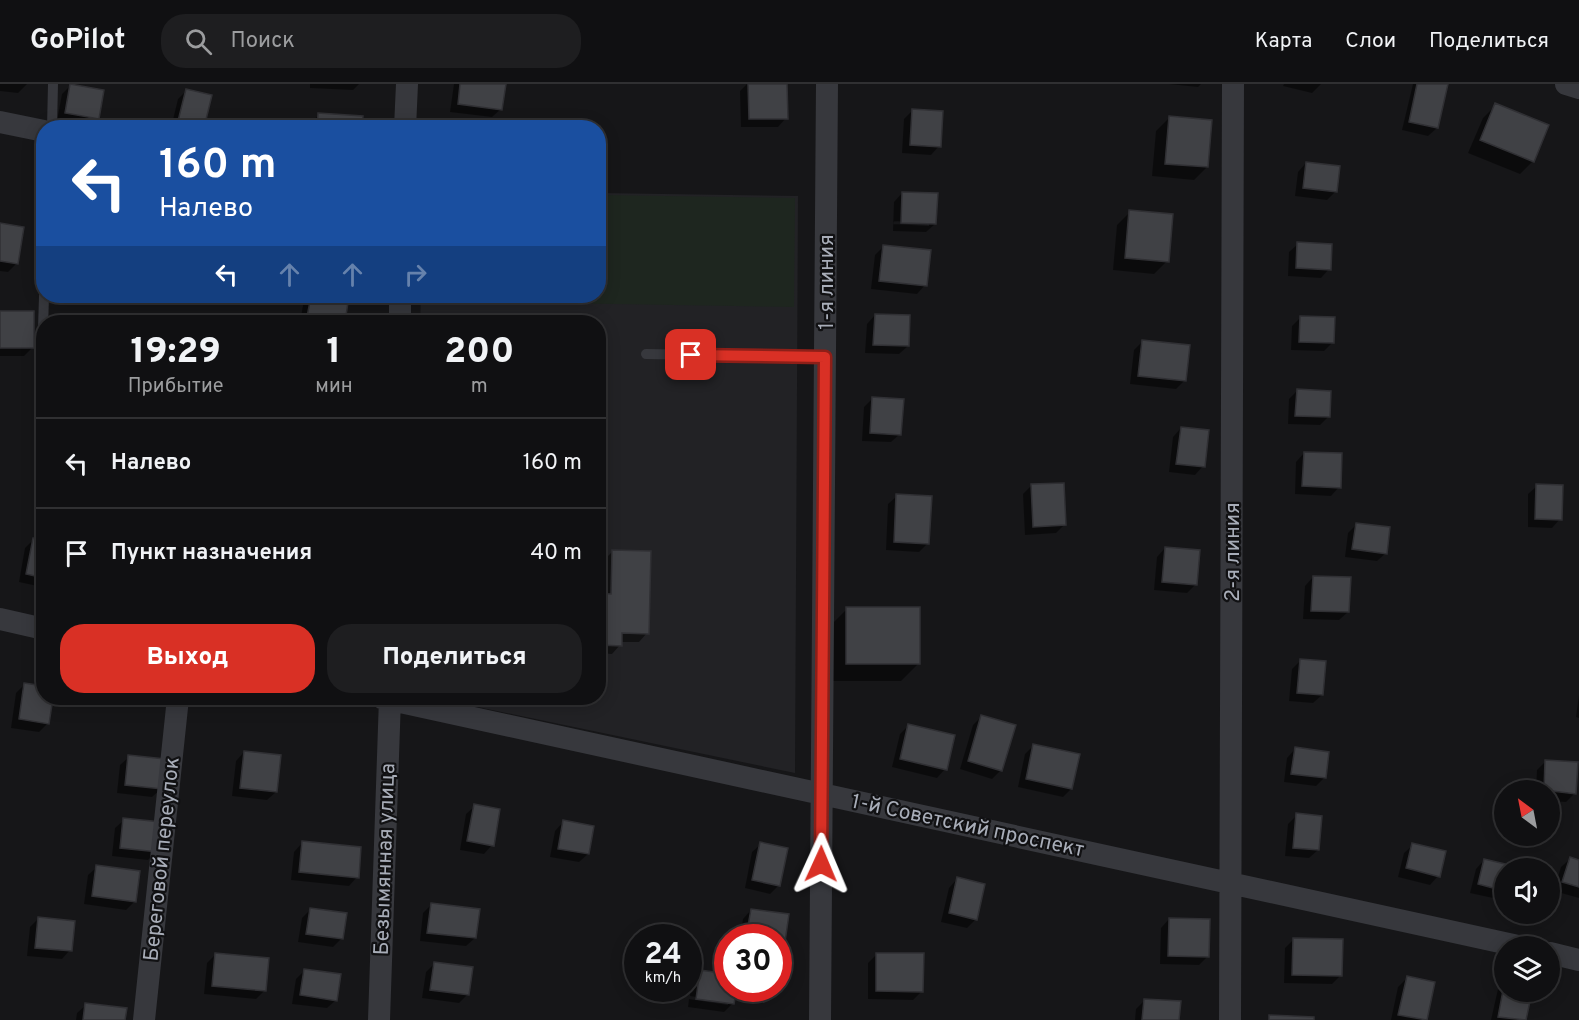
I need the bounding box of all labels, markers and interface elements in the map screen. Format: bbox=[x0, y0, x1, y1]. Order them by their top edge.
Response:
search box bbox=[161, 14, 581, 68]
text: GoPilot bbox=[30, 23, 125, 59]
icon: search bbox=[182, 25, 215, 58]
text: Поиск bbox=[230, 28, 295, 55]
text: Карта bbox=[1255, 28, 1312, 55]
text: Слои bbox=[1345, 28, 1396, 55]
text: Поделиться bbox=[1429, 28, 1549, 55]
text: 160 m bbox=[159, 140, 277, 193]
icon: left bbox=[60, 144, 138, 222]
text: Налево bbox=[159, 192, 253, 226]
street label: 1-я линия bbox=[814, 234, 841, 330]
icon: left bbox=[210, 258, 243, 291]
icon: ahead bbox=[273, 258, 306, 291]
icon: ahead bbox=[336, 258, 369, 291]
icon: right bbox=[399, 258, 432, 291]
pin bbox=[665, 329, 716, 380]
text: 19:29 bbox=[130, 330, 221, 376]
text: 1 bbox=[327, 330, 341, 376]
text: 200 bbox=[444, 330, 514, 376]
icon: arrive bbox=[674, 338, 707, 371]
text: Прибытие bbox=[128, 374, 224, 400]
text: мин bbox=[315, 374, 353, 400]
text: m bbox=[471, 374, 488, 400]
icon: left bbox=[60, 447, 93, 480]
text: Налево bbox=[111, 450, 191, 477]
text: 160 m bbox=[523, 450, 582, 477]
street label: 2-я линия bbox=[1220, 502, 1247, 602]
icon: arrive bbox=[60, 537, 93, 570]
text: Пункт назначения bbox=[111, 540, 312, 567]
text: 40 m bbox=[530, 540, 582, 567]
button: Выход bbox=[60, 624, 315, 693]
button: Поделиться bbox=[327, 624, 582, 693]
street label: Береговой переулок bbox=[138, 756, 187, 963]
street label: Безымянная улица bbox=[369, 762, 402, 956]
north arrow bbox=[1494, 780, 1560, 846]
map controls bbox=[1494, 780, 1560, 1002]
street label: 1-й Советский проспект bbox=[849, 789, 1086, 864]
position arrow bbox=[789, 832, 853, 896]
button: sound bbox=[1494, 858, 1560, 924]
speed limit sign: 30 bbox=[714, 924, 792, 1002]
button: layers bbox=[1494, 936, 1560, 1002]
text: 24 bbox=[644, 937, 682, 974]
text: km/h bbox=[645, 969, 681, 988]

